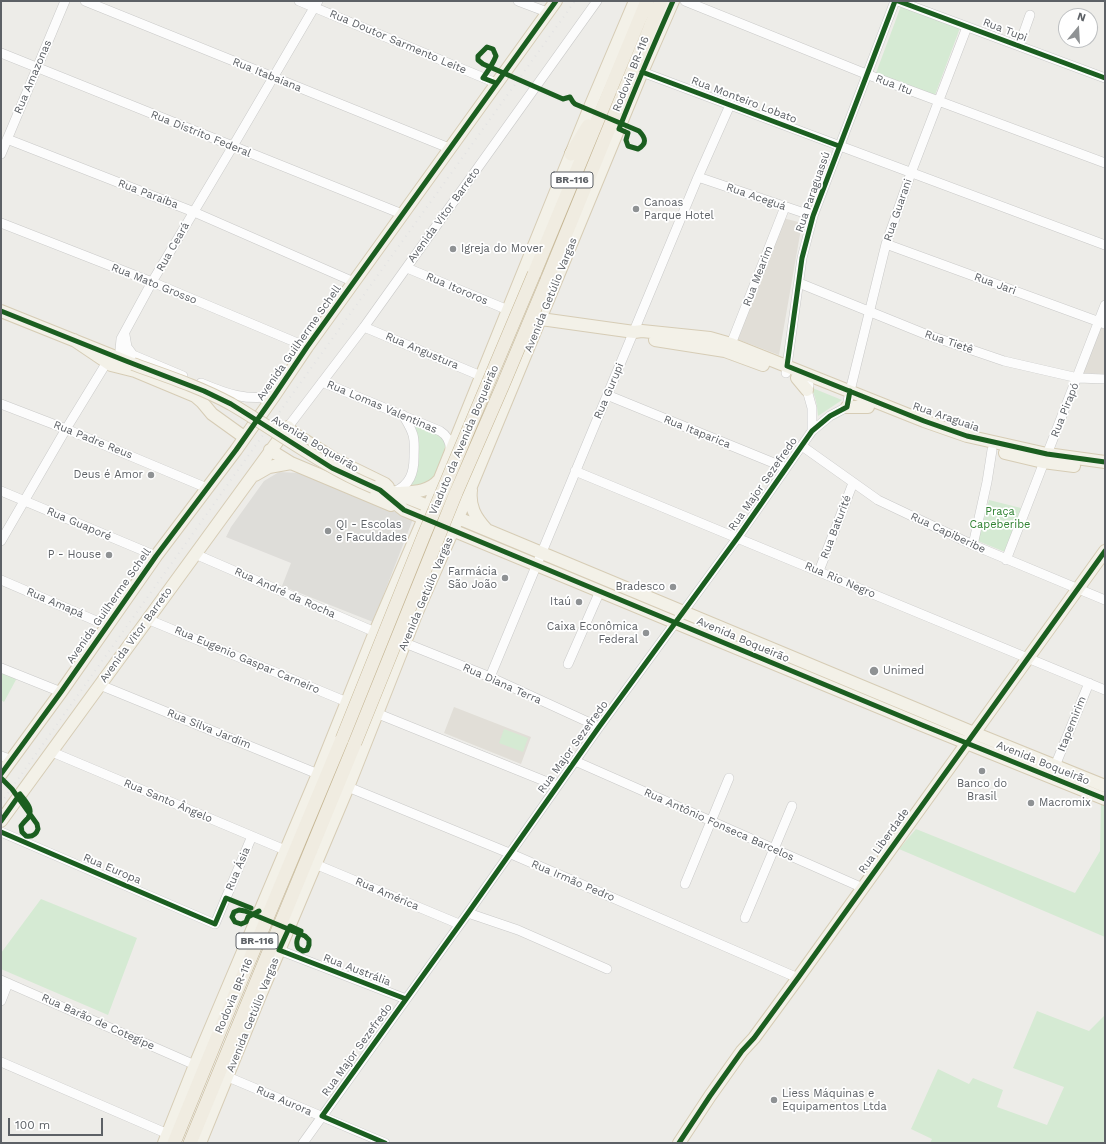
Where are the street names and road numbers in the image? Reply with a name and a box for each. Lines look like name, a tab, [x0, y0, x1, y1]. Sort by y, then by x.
street label: Rua Doutor Sarmento Leite	[328, 7, 468, 77]
street label: Rua Tupi	[981, 16, 1029, 44]
street label: Rodovia BR-116	[610, 34, 652, 114]
street label: Rua Amazonas	[11, 38, 55, 116]
street label: Rua Itabaiana	[231, 55, 303, 95]
street label: Rua Itu	[874, 72, 914, 98]
street label: Rua Monteiro Lobato	[689, 74, 799, 126]
street label: Rua Distrito Federal	[149, 108, 253, 160]
street label: Rua Paraguassú	[793, 150, 833, 234]
street label: Avenida Vitor Barreto	[405, 165, 483, 265]
road number: BR-116	[551, 172, 593, 188]
street label: Rua Paraíba	[116, 176, 180, 212]
street label: Rua Guarani	[881, 177, 915, 243]
street label: Rua Aceguá	[724, 181, 788, 213]
street label: Rua Ceará	[154, 220, 192, 274]
street label: Avenida Getúlio Vargas	[522, 236, 580, 354]
street label: Rua Mearim	[740, 244, 776, 308]
street label: Rua Mato Grosso	[109, 261, 199, 307]
street label: Rua Itororos	[424, 270, 490, 308]
street label: Rua Jari	[972, 270, 1018, 298]
street label: Avenida Guilherme Schell	[254, 283, 344, 403]
street label: Rua Tietê	[923, 328, 975, 356]
street label: Rua Angustura	[383, 330, 461, 372]
street label: Rua Gurupi	[591, 361, 627, 421]
street label: Viaduto da Avenida Boqueirão	[426, 363, 502, 517]
street label: Rua Lomas Valentinas	[325, 378, 439, 436]
street label: Rua Pirapó	[1048, 381, 1082, 439]
street label: Rua Araguaia	[911, 399, 981, 435]
street label: Avenida Boqueirão	[269, 413, 361, 475]
street label: Rua Itaparica	[662, 413, 732, 451]
street label: Rua Padre Reus	[51, 418, 135, 462]
street label: Rua Major Sezefredo	[726, 435, 800, 533]
street label: Rua Baturité	[818, 493, 854, 561]
street label: Rua Guaporé	[45, 504, 113, 544]
street label: Rua Capiberibe	[908, 510, 988, 556]
street label: Avenida Getúlio Vargas	[396, 535, 456, 653]
street label: Avenida Guilherme Schell	[64, 546, 154, 666]
street label: Rua Rio Negro	[803, 559, 877, 601]
street label: Rua André da Rocha	[232, 565, 338, 621]
street label: Rua Amapá	[24, 585, 86, 621]
street label: Avenida Vitor Barreto	[97, 585, 175, 685]
street label: Avenida Boqueirão	[695, 614, 791, 666]
street label: Rua Eugenio Gaspar Carneiro	[172, 623, 322, 697]
street label: Rua Diana Terra	[461, 661, 543, 707]
street label: Itapemirim	[1055, 694, 1089, 754]
street label: Rua Major Sezefredo	[535, 698, 611, 796]
street label: Rua Silva Jardim	[165, 706, 253, 752]
street label: Avenida Boqueirão	[994, 738, 1092, 788]
street label: Rua Santo Ângelo	[122, 776, 214, 826]
street label: Rua Antônio Fonseca Barcelos	[642, 786, 796, 864]
street label: Rua Liberdade	[856, 806, 912, 876]
street label: Rua Ásia	[223, 845, 253, 893]
street label: Rua Europa	[81, 851, 143, 887]
street label: Rua Irmão Pedro	[529, 857, 617, 905]
street label: Rua América	[353, 875, 421, 913]
road number: BR-116	[236, 933, 278, 949]
street label: Rua Austrália	[321, 951, 393, 989]
street label: Rodovia BR-116	[212, 956, 256, 1036]
street label: Avenida Getúlio Vargas	[224, 956, 282, 1074]
street label: Rua Barão de Cotegipe	[39, 991, 157, 1053]
street label: Rua Major Sezefredo	[319, 1001, 395, 1099]
street label: Rua Aurora	[254, 1083, 314, 1119]

